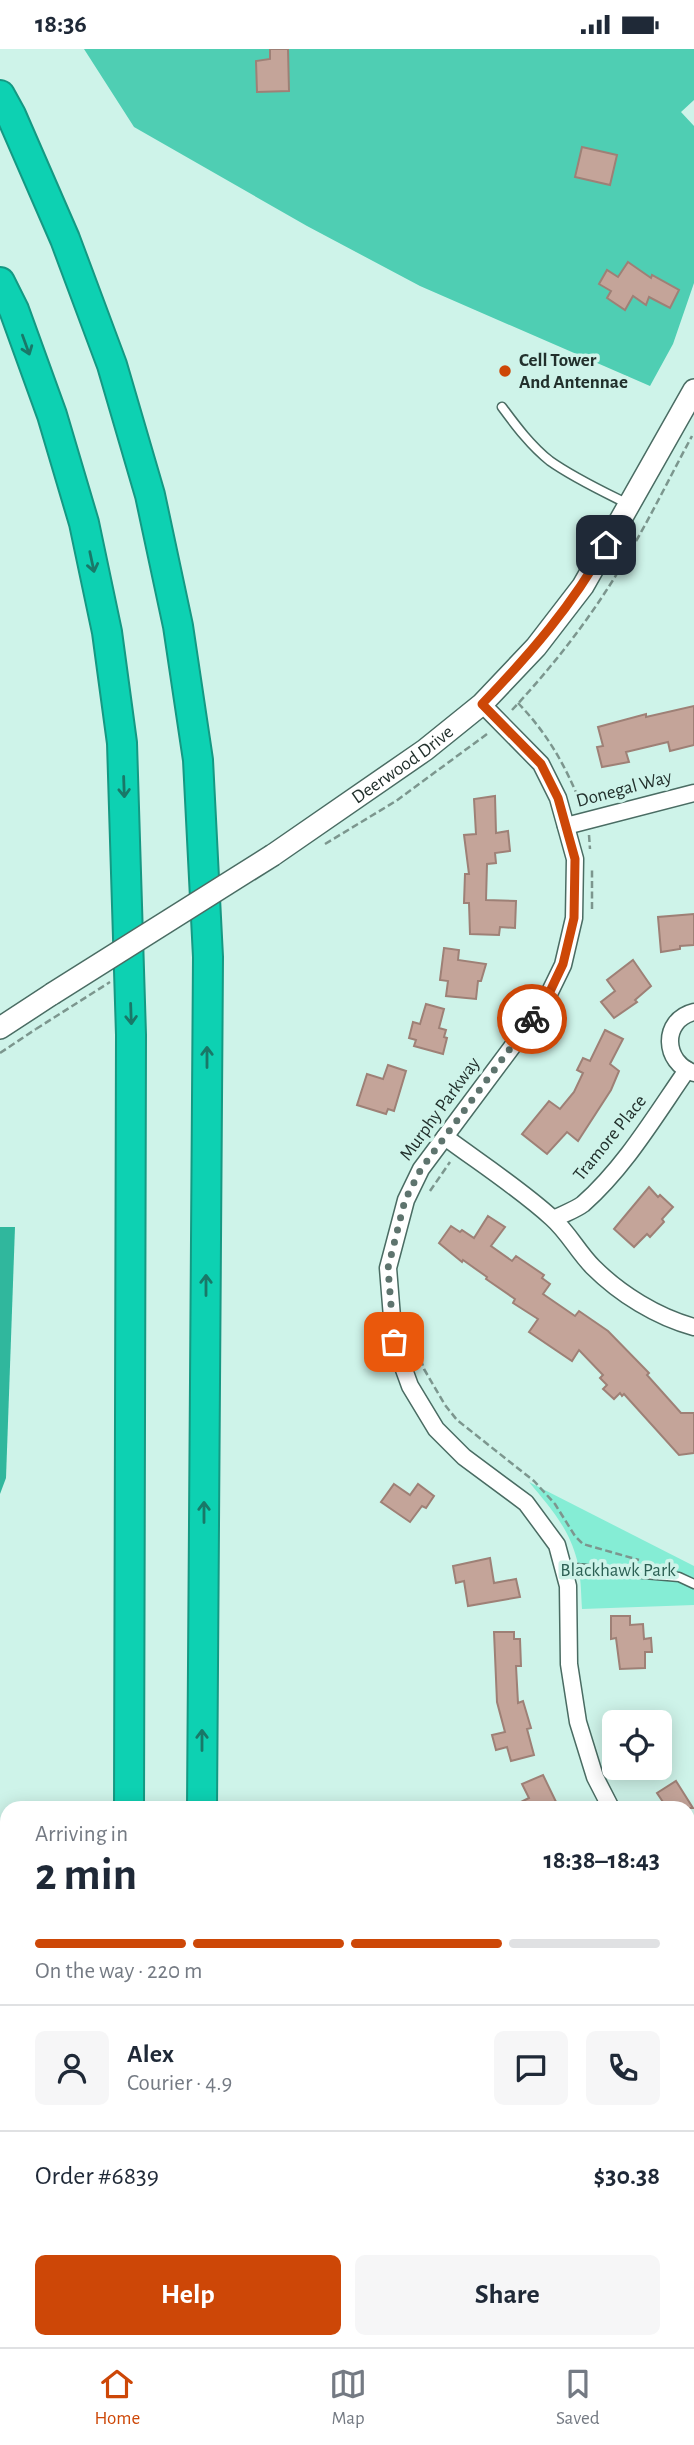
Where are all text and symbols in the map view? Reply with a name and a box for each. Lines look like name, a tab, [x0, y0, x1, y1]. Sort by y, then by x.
text: 18:36	[35, 11, 87, 37]
one-way arrow	[21, 333, 34, 355]
place label: Cell Tower And Antennae	[519, 351, 628, 392]
marker: Cell Tower And Antennae	[497, 363, 513, 379]
pin	[576, 515, 636, 575]
icon: home	[587, 526, 625, 564]
one-way arrow	[85, 550, 99, 573]
street label: Deerwood Drive	[348, 722, 457, 807]
street label: Donegal Way	[574, 767, 674, 811]
one-way arrow	[117, 775, 130, 798]
courier	[497, 984, 567, 1054]
icon: bike	[513, 1000, 551, 1038]
one-way arrow	[124, 1003, 137, 1026]
one-way arrow	[200, 1046, 214, 1069]
street label: Murphy Parkway	[396, 1054, 484, 1164]
street label: Tramore Place	[570, 1091, 650, 1185]
one-way arrow	[199, 1273, 212, 1296]
pin	[364, 1312, 424, 1372]
icon: bag	[375, 1323, 413, 1361]
one-way arrow	[197, 1501, 211, 1524]
park label: Blackhawk Park	[560, 1561, 676, 1580]
map controls	[602, 1710, 672, 1780]
button: locate	[602, 1710, 672, 1780]
one-way arrow	[195, 1728, 209, 1751]
text: Arriving in	[35, 1823, 128, 1846]
text: 18:38–18:43	[543, 1847, 660, 1873]
text: 2 min	[35, 1852, 137, 1898]
text: On the way · 220 m	[35, 1960, 202, 1983]
button: person	[35, 2031, 109, 2105]
button: chat	[494, 2031, 568, 2105]
button: phone	[586, 2031, 660, 2105]
text: Alex	[127, 2041, 174, 2067]
text: Courier · 4.9	[127, 2072, 232, 2095]
text: Order #6839	[35, 2163, 159, 2189]
text: $30.38	[594, 2163, 660, 2189]
button: Help	[35, 2255, 341, 2335]
button: Share	[355, 2255, 660, 2335]
tab: Home	[94, 2365, 140, 2430]
tab: Map	[329, 2365, 367, 2430]
tab: Saved	[556, 2365, 600, 2430]

